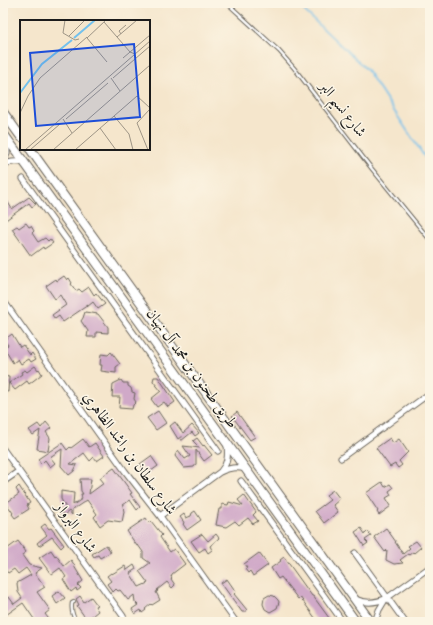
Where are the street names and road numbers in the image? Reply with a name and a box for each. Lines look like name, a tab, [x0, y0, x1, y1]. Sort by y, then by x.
street label: شارع نسيم البر	[310, 76, 370, 144]
street label: طريق طحنون بن محمد آل نهيان	[140, 305, 242, 433]
street label: شارع سلطان بن راشد الظاهري	[76, 388, 181, 520]
street label: شارع البُرواز	[47, 494, 104, 558]

